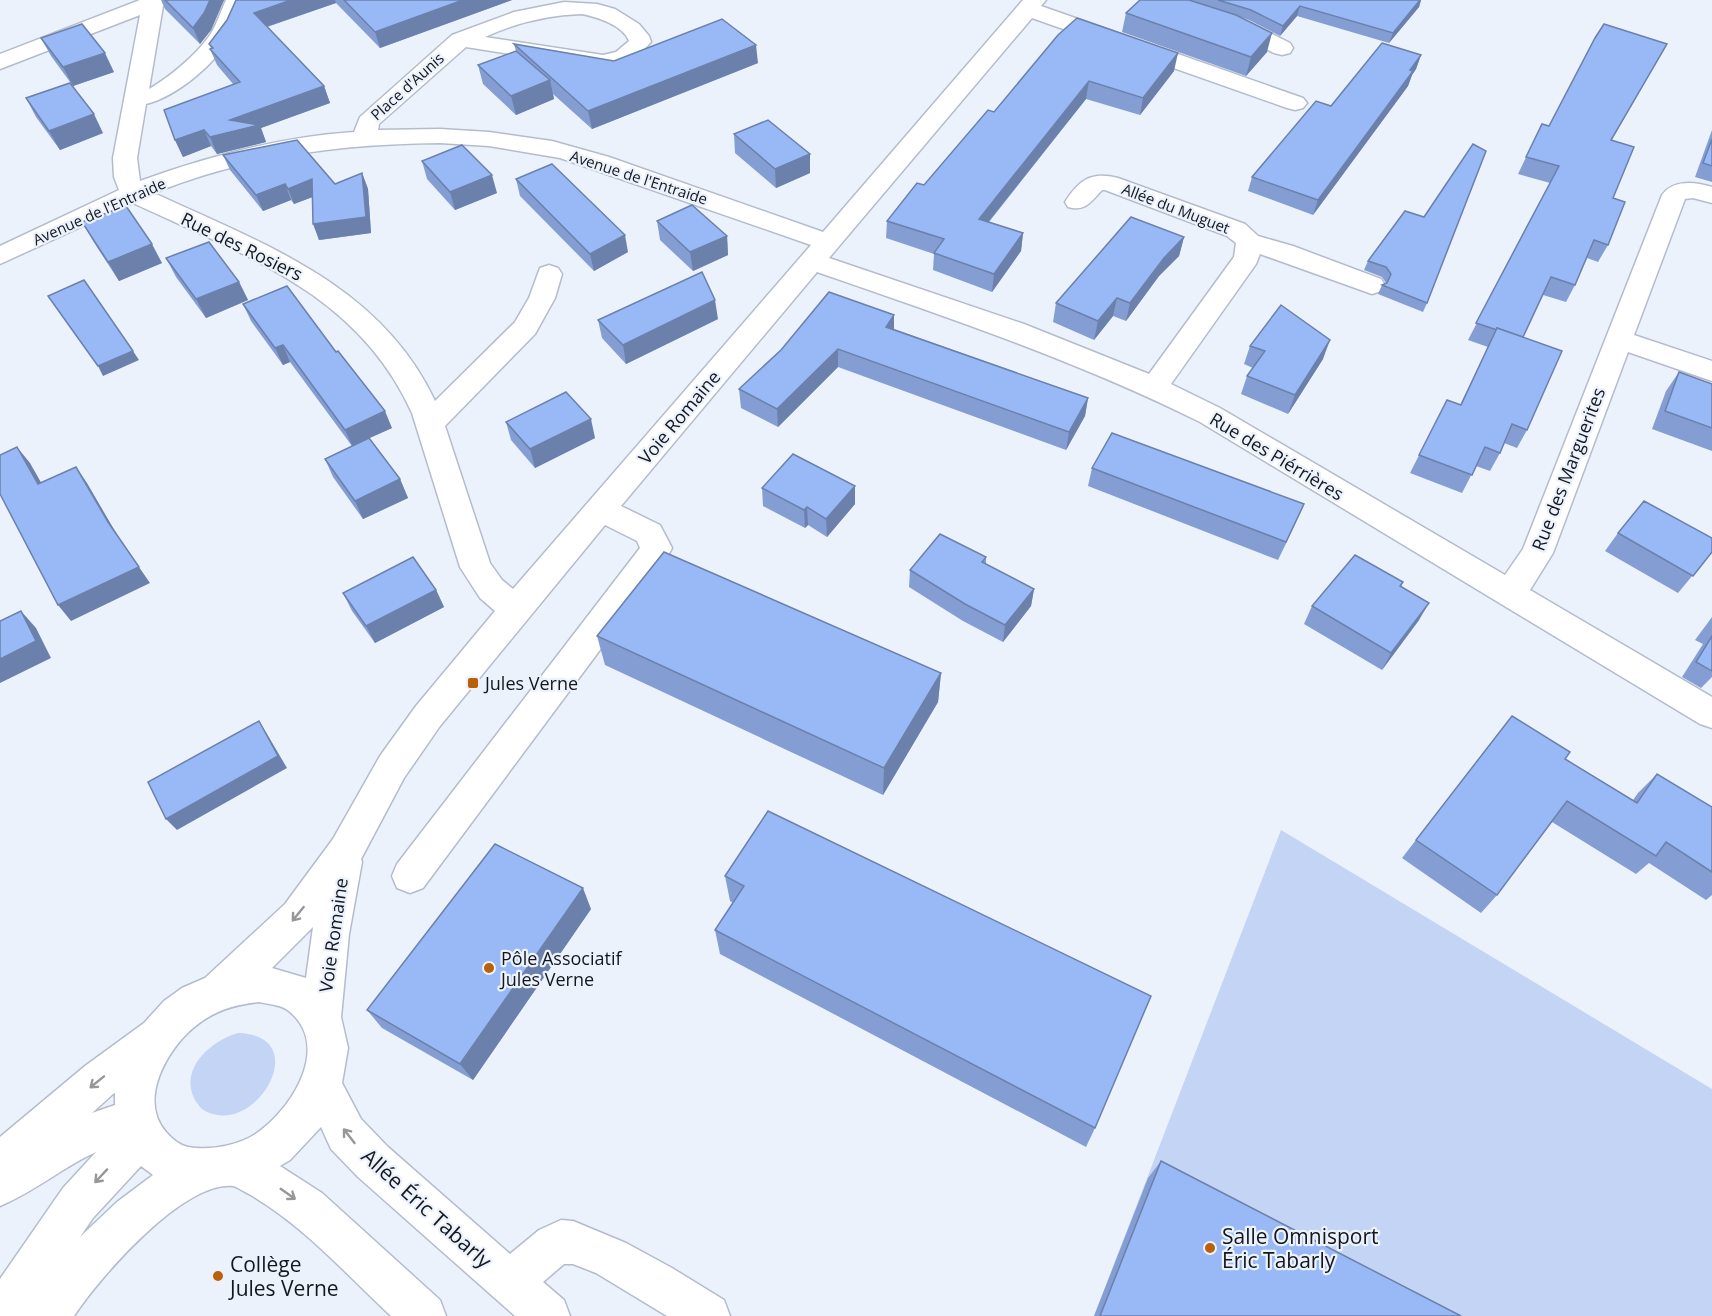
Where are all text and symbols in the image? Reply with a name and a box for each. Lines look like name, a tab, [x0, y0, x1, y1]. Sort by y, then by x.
street label: Place d'Aunis	[366, 48, 448, 124]
street label: Avenue de l'Entraide	[568, 145, 710, 209]
street label: Avenue de l'Entraide	[29, 173, 169, 249]
street label: Allée du Muguet	[1119, 178, 1233, 238]
street label: Rue des Rosiers	[177, 206, 307, 286]
street label: Voie Romaine	[633, 365, 725, 469]
street label: Rue des Marguerites	[1526, 384, 1610, 554]
street label: Rue des Piérrières	[1206, 407, 1348, 505]
place label: Jules Verne	[483, 671, 578, 695]
marker: Jules Verne	[466, 676, 480, 690]
street label: Voie Romaine	[313, 876, 353, 994]
one-way arrow	[292, 906, 305, 922]
place label: Pôle Associatif Jules Verne	[499, 946, 622, 991]
marker: Pôle Associatif Jules Verne	[482, 961, 496, 975]
one-way arrow	[89, 1076, 105, 1089]
one-way arrow	[343, 1128, 356, 1144]
street label: Allée Éric Tabarly	[356, 1142, 498, 1274]
one-way arrow	[94, 1169, 109, 1184]
one-way arrow	[280, 1188, 296, 1200]
place label: Salle Omnisport Éric Tabarly	[1222, 1222, 1379, 1274]
marker: Salle Omnisport Éric Tabarly	[1203, 1241, 1217, 1255]
place label: Collège Jules Verne	[228, 1250, 339, 1302]
marker: Collège Jules Verne	[211, 1269, 225, 1283]

